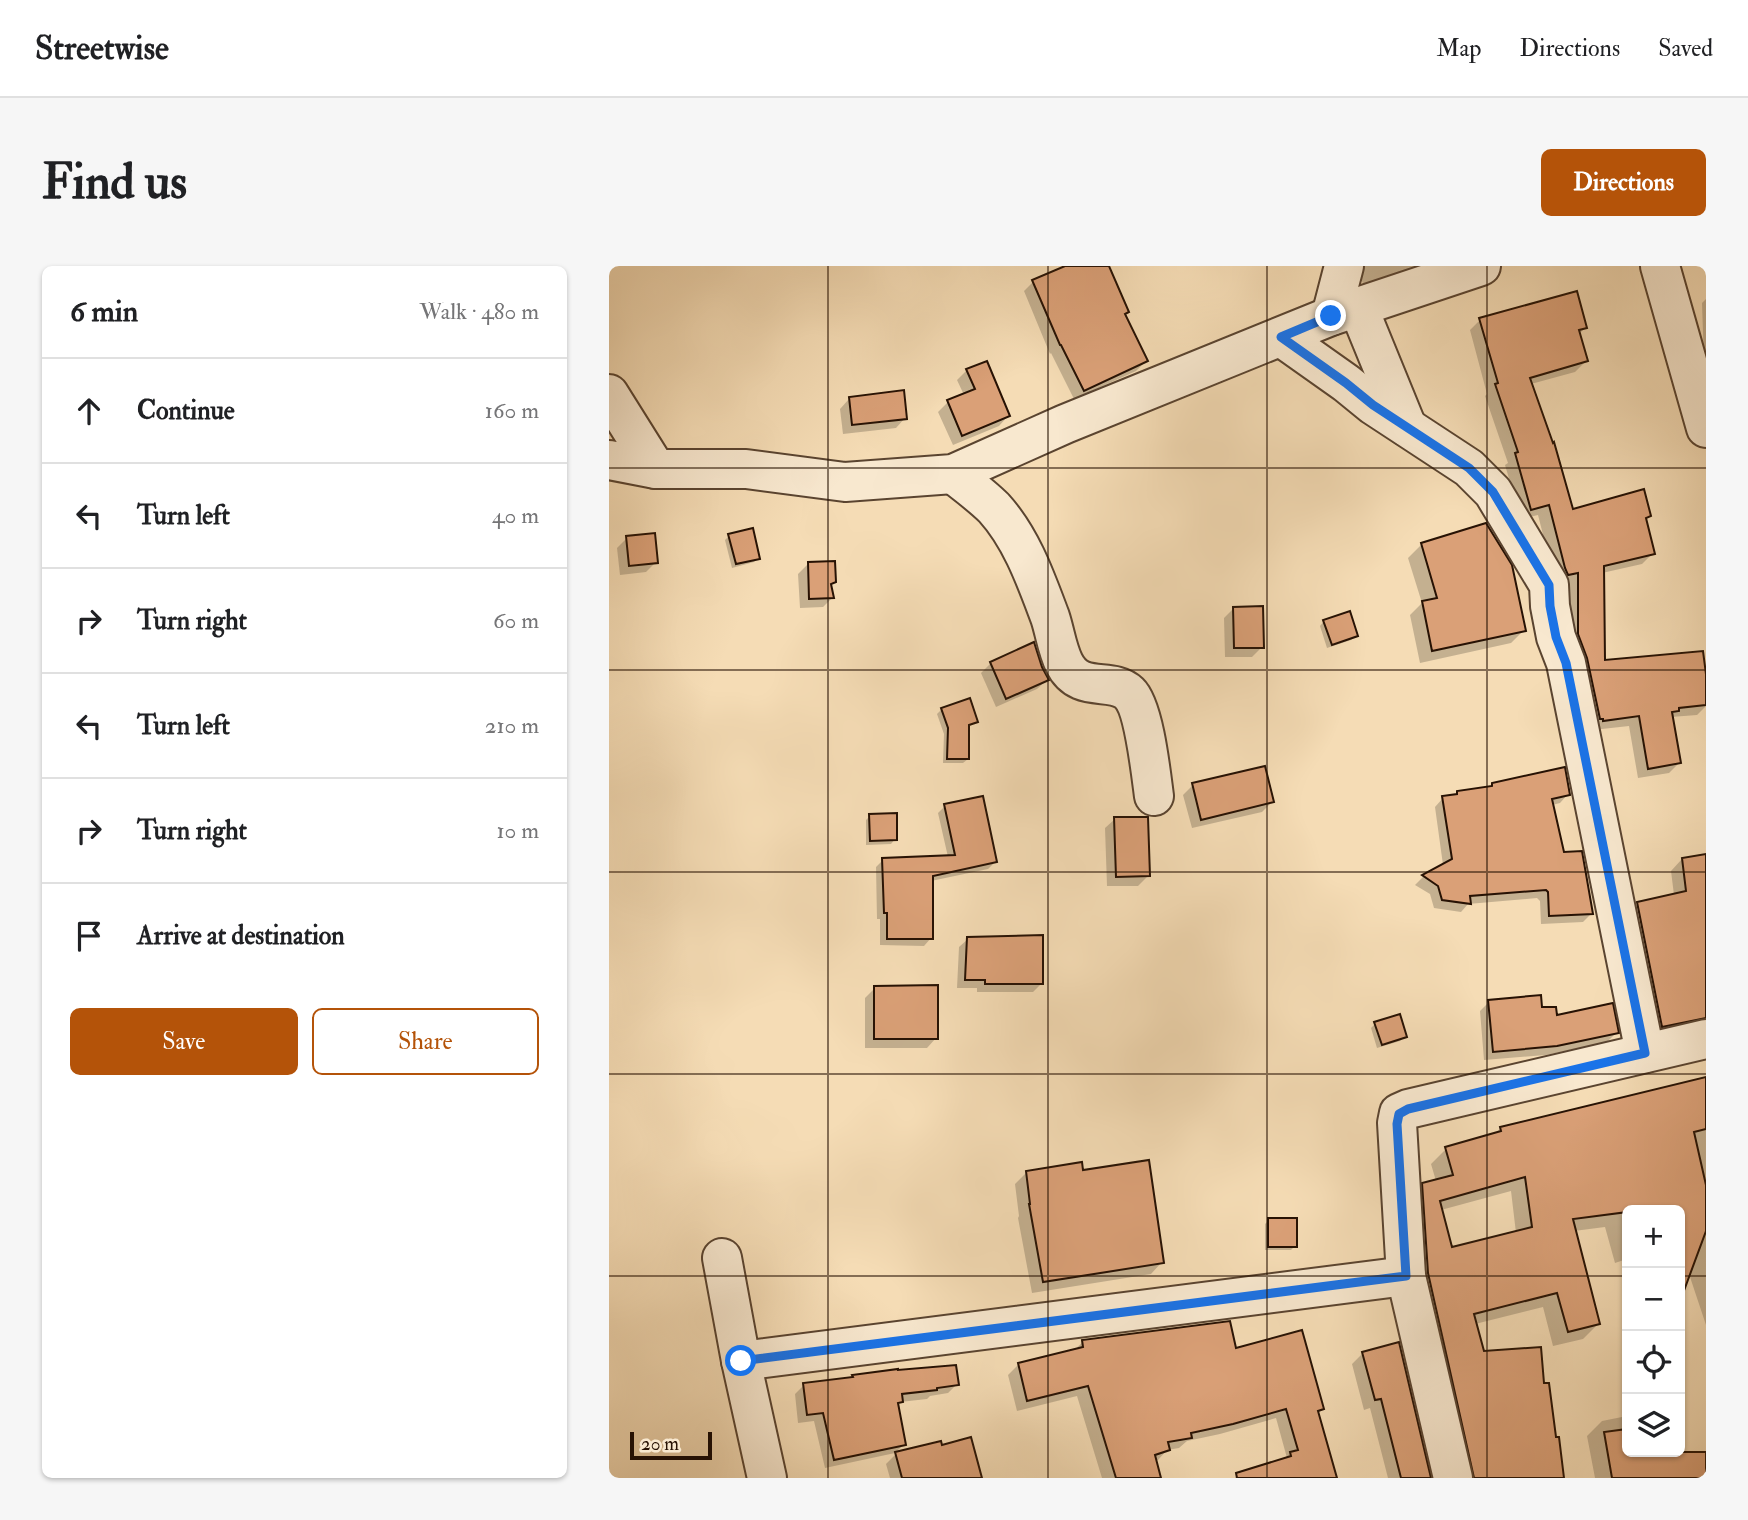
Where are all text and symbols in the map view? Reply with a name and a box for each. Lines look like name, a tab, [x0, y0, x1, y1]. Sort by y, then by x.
text: Streetwise	[35, 28, 169, 69]
text: Map	[1436, 33, 1481, 64]
text: Directions	[1519, 33, 1620, 64]
text: Saved	[1658, 33, 1713, 64]
button: Directions	[1541, 149, 1706, 216]
text: Find us	[42, 152, 187, 213]
text: 6 min	[70, 293, 138, 330]
text: Walk · 480 m	[419, 297, 539, 326]
route end	[1315, 300, 1346, 331]
icon: ahead	[70, 392, 108, 430]
text: Continue	[137, 395, 235, 427]
text: 160 m	[485, 396, 539, 425]
icon: left	[70, 497, 108, 535]
text: Turn left	[137, 500, 230, 532]
text: 40 m	[492, 501, 539, 530]
icon: right	[70, 602, 108, 640]
text: Turn right	[137, 605, 247, 637]
text: 60 m	[493, 606, 539, 635]
icon: left	[70, 707, 108, 745]
text: Turn left	[137, 710, 230, 742]
text: 210 m	[485, 711, 539, 740]
icon: right	[70, 812, 108, 850]
text: Turn right	[137, 815, 247, 847]
text: 10 m	[496, 816, 539, 845]
icon: arrive	[70, 917, 108, 955]
text: Arrive at destination	[137, 920, 345, 952]
button: Save	[70, 1008, 298, 1075]
button: Share	[312, 1008, 539, 1075]
map controls	[1622, 1205, 1685, 1457]
button: +	[1622, 1205, 1685, 1268]
button: −	[1622, 1268, 1685, 1331]
button: locate	[1622, 1331, 1685, 1394]
route start	[725, 1345, 756, 1376]
button: layers	[1622, 1394, 1685, 1457]
scale bar	[630, 1429, 712, 1461]
text: 20 m	[641, 1432, 679, 1456]

